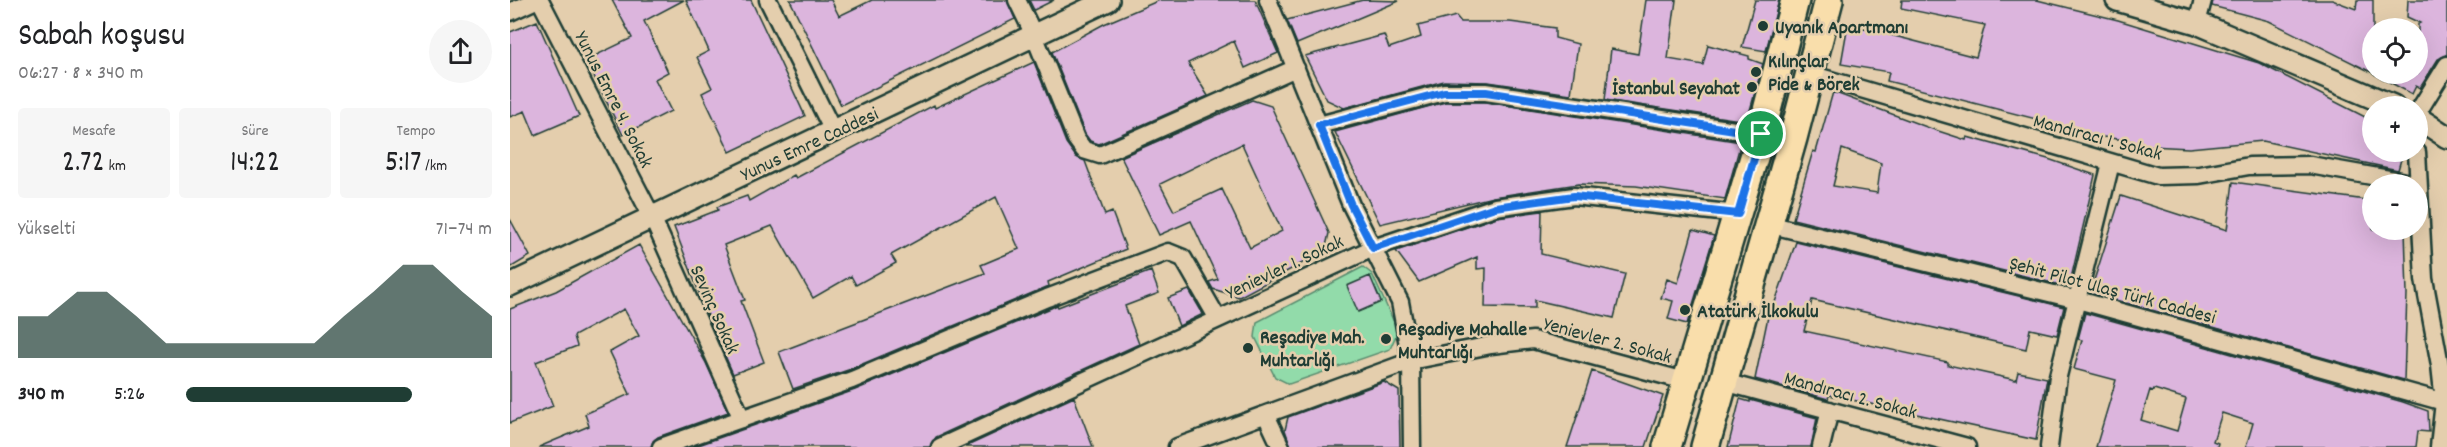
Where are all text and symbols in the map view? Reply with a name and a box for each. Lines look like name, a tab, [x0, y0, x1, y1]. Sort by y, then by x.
text: Sabah koşusu	[18, 14, 185, 61]
place label: Uyanık Apartmanı	[1775, 15, 1908, 43]
map controls	[2362, 18, 2428, 240]
button: locate	[2362, 18, 2428, 84]
marker: Uyanık Apartmanı	[1756, 19, 1770, 33]
button: share	[429, 20, 492, 83]
street label: Yunus Emre 4. Sokak	[566, 27, 659, 174]
place label: Kılınçlar Pide & Börek	[1768, 49, 1860, 100]
text: 06:27 · 8 × 340 m	[18, 60, 144, 88]
marker: Kılınçlar Pide & Börek	[1749, 65, 1763, 79]
place label: İstanbul Seyahat	[1612, 76, 1741, 104]
marker: İstanbul Seyahat	[1745, 80, 1759, 94]
button: +	[2362, 96, 2428, 162]
street label: Yunus Emre Caddesi	[737, 101, 884, 190]
pin	[1735, 108, 1786, 159]
street label: Mandıracı 1. Sokak	[2030, 108, 2165, 170]
icon: arrive	[1744, 117, 1777, 150]
text: Mesafe	[72, 120, 116, 143]
text: Süre	[242, 120, 268, 143]
text: Tempo	[397, 120, 435, 143]
text: 2.72	[62, 143, 105, 186]
text: 14:22	[230, 143, 280, 186]
text: 5:17	[385, 143, 422, 186]
text: km	[105, 155, 126, 178]
text: /km	[422, 155, 447, 178]
button: −	[2362, 174, 2428, 240]
text: Yükselti	[18, 216, 75, 244]
text: 71–74 m	[436, 216, 492, 244]
street label: Yenievler 1. Sokak	[1222, 229, 1349, 308]
street label: Şehit Pilot Ulaş Türk Caddesi	[2006, 251, 2219, 333]
street label: Sevinç Sokak	[681, 261, 745, 359]
place label: Atatürk İlkokulu	[1697, 299, 1819, 327]
marker: Atatürk İlkokulu	[1678, 303, 1692, 317]
street label: Yenievler 2. Sokak	[1540, 311, 1675, 372]
place label: Reşadiye Mahalle Muhtarlığı	[1398, 317, 1527, 368]
place label: Reşadiye Mah. Muhtarlığı	[1260, 325, 1365, 376]
marker: Reşadiye Mahalle Muhtarlığı	[1379, 332, 1393, 346]
marker: Reşadiye Mah. Muhtarlığı	[1241, 341, 1255, 355]
street label: Mandıracı 2. Sokak	[1781, 366, 1920, 428]
text: 340 m	[18, 381, 64, 409]
text: 5:26	[114, 381, 145, 409]

